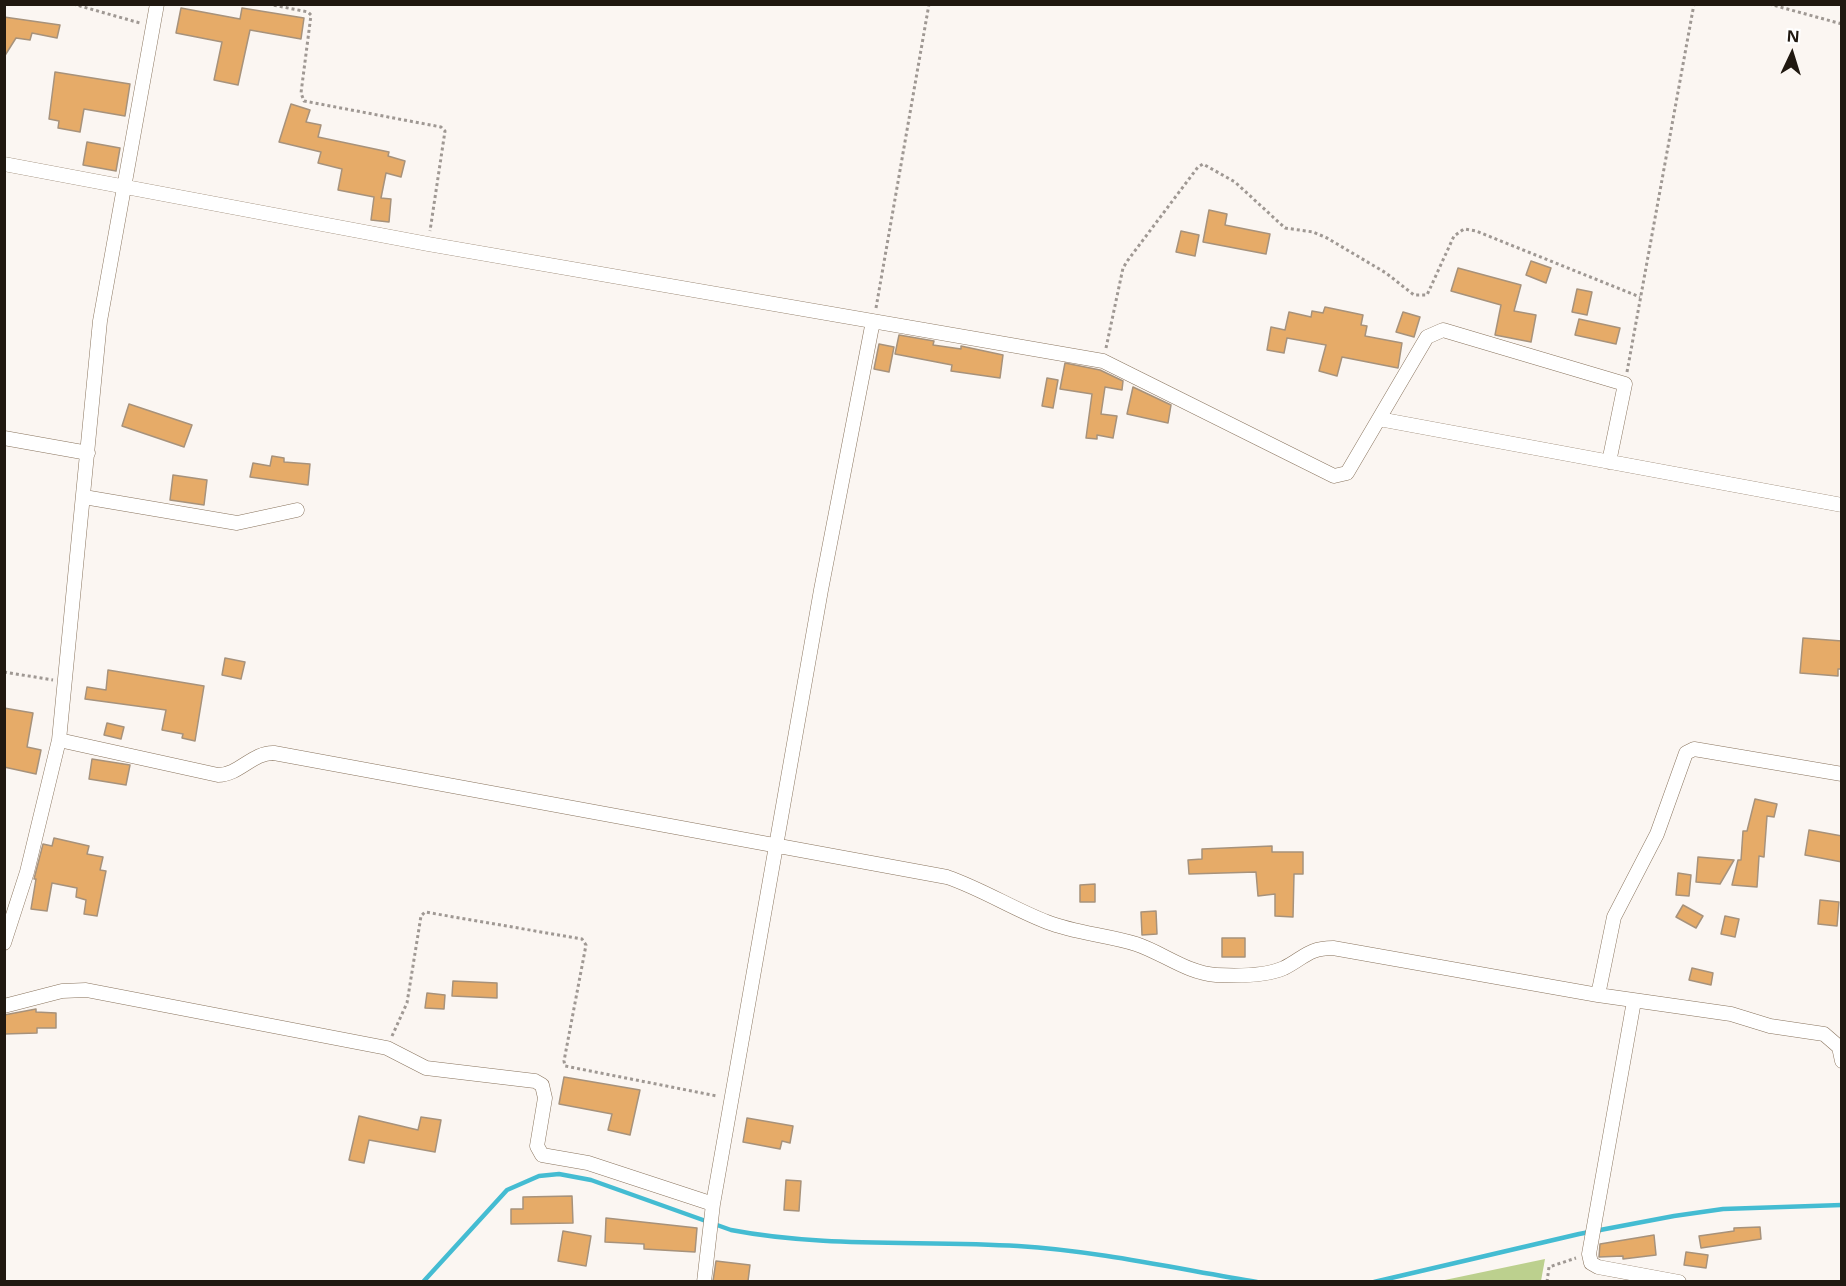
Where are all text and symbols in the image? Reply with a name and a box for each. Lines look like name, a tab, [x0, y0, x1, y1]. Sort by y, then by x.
north arrow	[1762, 24, 1822, 84]
text: N	[1786, 25, 1801, 47]

